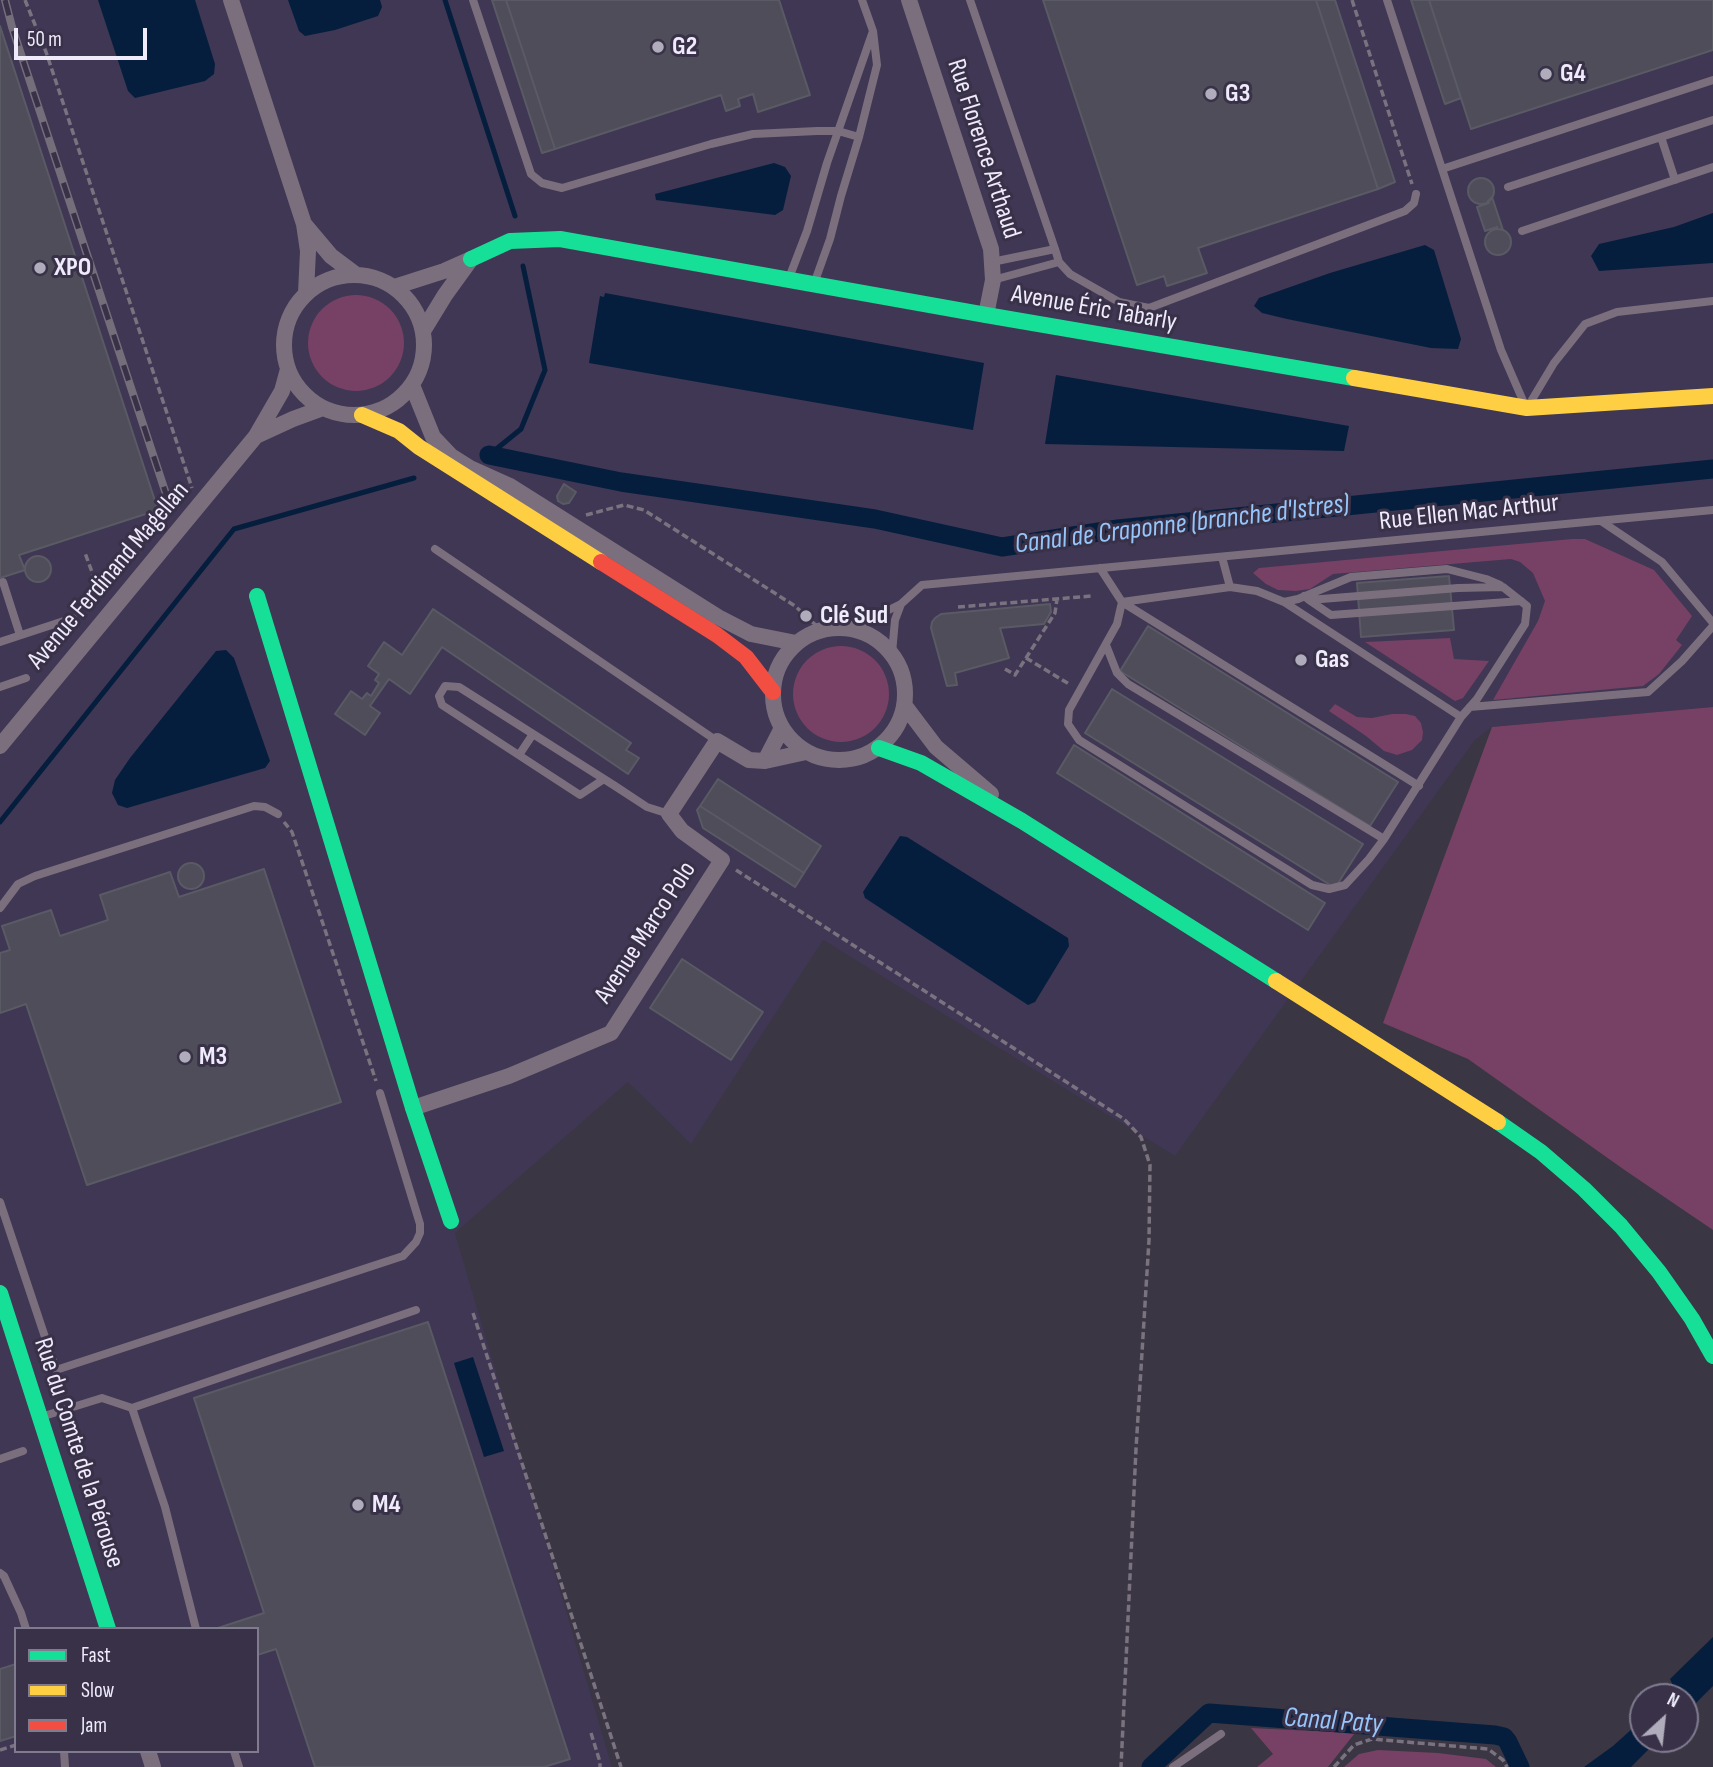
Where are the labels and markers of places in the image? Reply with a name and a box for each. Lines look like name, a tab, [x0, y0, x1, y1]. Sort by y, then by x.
place label: G2	[672, 31, 697, 63]
marker: G2	[650, 39, 666, 55]
place label: G4	[1560, 58, 1586, 90]
marker: G4	[1538, 66, 1554, 82]
place label: G3	[1225, 78, 1250, 110]
marker: G3	[1203, 86, 1219, 102]
place label: XPO	[54, 252, 91, 284]
marker: XPO	[32, 260, 48, 276]
place label: Clé Sud	[820, 600, 888, 632]
marker: Clé Sud	[798, 608, 814, 624]
place label: Gas	[1315, 644, 1349, 676]
marker: Gas	[1293, 652, 1309, 668]
place label: M3	[199, 1041, 227, 1073]
marker: M3	[177, 1049, 193, 1065]
place label: M4	[372, 1489, 401, 1521]
marker: M4	[350, 1497, 366, 1513]

